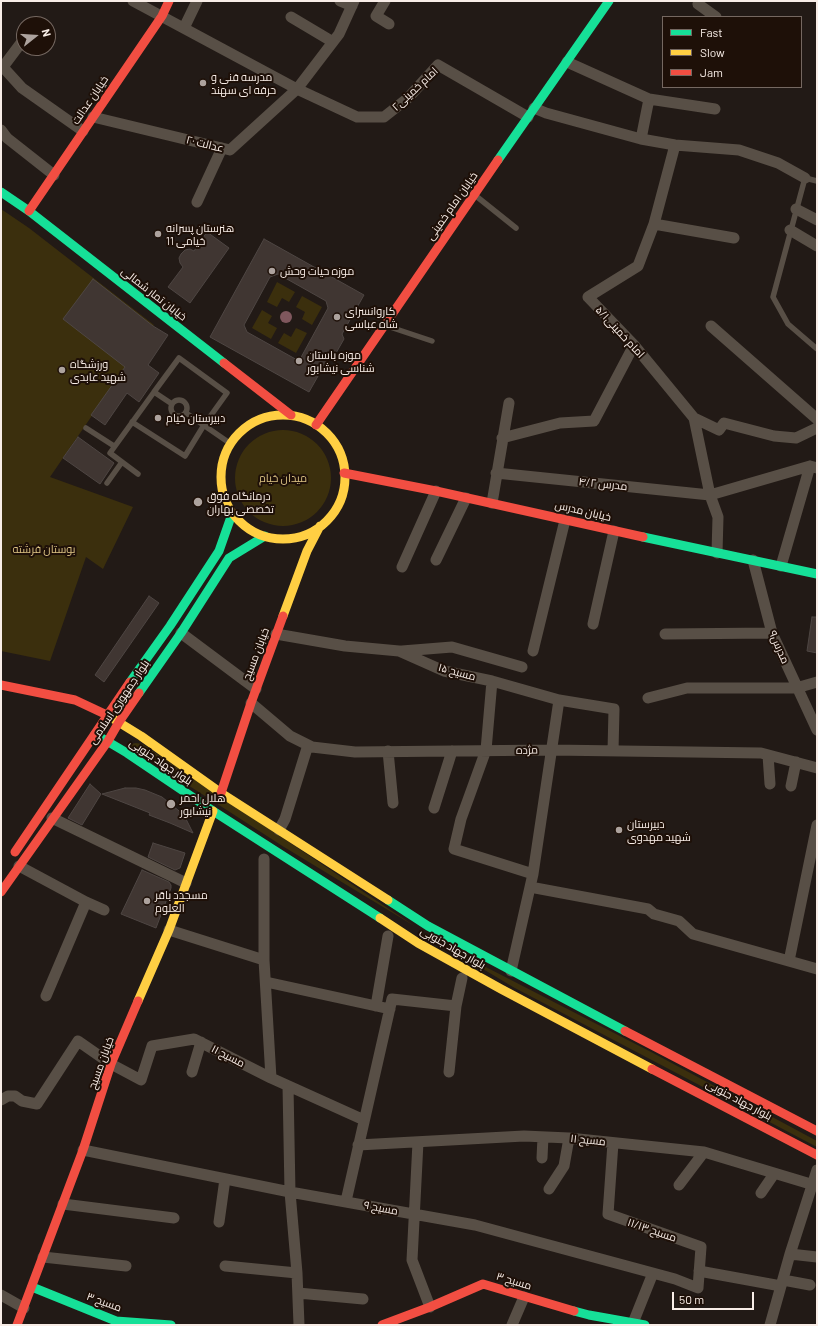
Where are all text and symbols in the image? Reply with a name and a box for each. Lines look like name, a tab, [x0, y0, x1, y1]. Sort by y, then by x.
north arrow	[16, 16, 56, 56]
legend	[662, 16, 802, 88]
text: Fast	[700, 25, 723, 39]
text: N	[40, 27, 54, 38]
text: Slow	[700, 45, 725, 59]
street label: امام خمینی۲	[389, 64, 441, 114]
text: Jam	[700, 65, 723, 79]
place label: مدرسه فنی و حرفه ای سهند	[211, 70, 276, 96]
street label: خیابان عدالت	[69, 73, 111, 127]
marker: مدرسه فنی و حرفه ای سهند	[198, 78, 208, 88]
street label: عدالت ۲۰	[185, 133, 225, 155]
street label: خیابان امام خمینی	[424, 169, 480, 243]
place label: هنرستان پسرانه خیامی 11	[166, 221, 234, 247]
marker: هنرستان پسرانه خیامی 11	[153, 229, 163, 239]
street label: خیابان تمار شمالی	[119, 264, 189, 324]
place label: موزه حیات وحش	[280, 264, 354, 278]
marker: موزه حیات وحش	[267, 266, 277, 276]
street label: امام خمینی۵/۱	[593, 303, 647, 361]
place label: کاروانسرای شاه عباسی	[345, 304, 398, 330]
marker: کاروانسرای شاه عباسی	[332, 312, 342, 322]
place label: موزه باستان شناسی نیشابور	[307, 348, 375, 374]
marker: موزه باستان شناسی نیشابور	[294, 356, 304, 366]
place label: ورزشگاه شهید عابدی	[70, 357, 126, 383]
marker: ورزشگاه شهید عابدی	[57, 365, 67, 375]
place label: دبیرستان خیام	[166, 411, 225, 425]
marker: دبیرستان خیام	[153, 413, 163, 423]
park label: میدان خیام	[259, 471, 307, 485]
street label: مدرس ۴/۲	[578, 475, 628, 493]
place label: درمانگاه فوق تخصصی بهاران	[207, 489, 274, 515]
marker: درمانگاه فوق تخصصی بهاران	[192, 496, 204, 508]
street label: خیابان مدرس	[554, 498, 612, 524]
park label: بوستان فرشته	[12, 542, 76, 556]
street label: خیابان مسیح	[240, 626, 272, 682]
street label: مدرس۹	[766, 628, 792, 666]
street label: بلوار جمهوری اسلامی	[86, 657, 152, 747]
street label: مسیح ۱۵	[437, 661, 477, 683]
street label: بلوار جهاد جنوبی	[127, 736, 195, 788]
street label: مژده	[516, 743, 538, 757]
place label: هلال احمر نیشابور	[180, 791, 225, 817]
marker: هلال احمر نیشابور	[165, 798, 177, 810]
place label: دبیرستان شهید مهدوی	[627, 817, 691, 843]
marker: دبیرستان شهید مهدوی	[614, 825, 624, 835]
place label: مسجدد باقر العلوم	[155, 888, 208, 914]
marker: مسجدد باقر العلوم	[142, 896, 152, 906]
street label: بلوار جهاد جنوبی	[418, 924, 488, 972]
street label: خیابان مسیح	[85, 1035, 117, 1091]
street label: مسیح ۱۱	[209, 1042, 247, 1070]
street label: بلوار جهاد جنوبی	[704, 1077, 774, 1123]
street label: مسیح ۱۱	[570, 1132, 606, 1148]
street label: مسیح ۹	[363, 1198, 399, 1218]
street label: مسیح ۱۱/۱۳	[626, 1215, 678, 1245]
street label: مسیح ۳	[495, 1269, 533, 1293]
scale bar	[674, 1284, 756, 1310]
street label: مسیح ۳	[85, 1290, 123, 1314]
text: 50 m	[679, 1292, 704, 1306]

